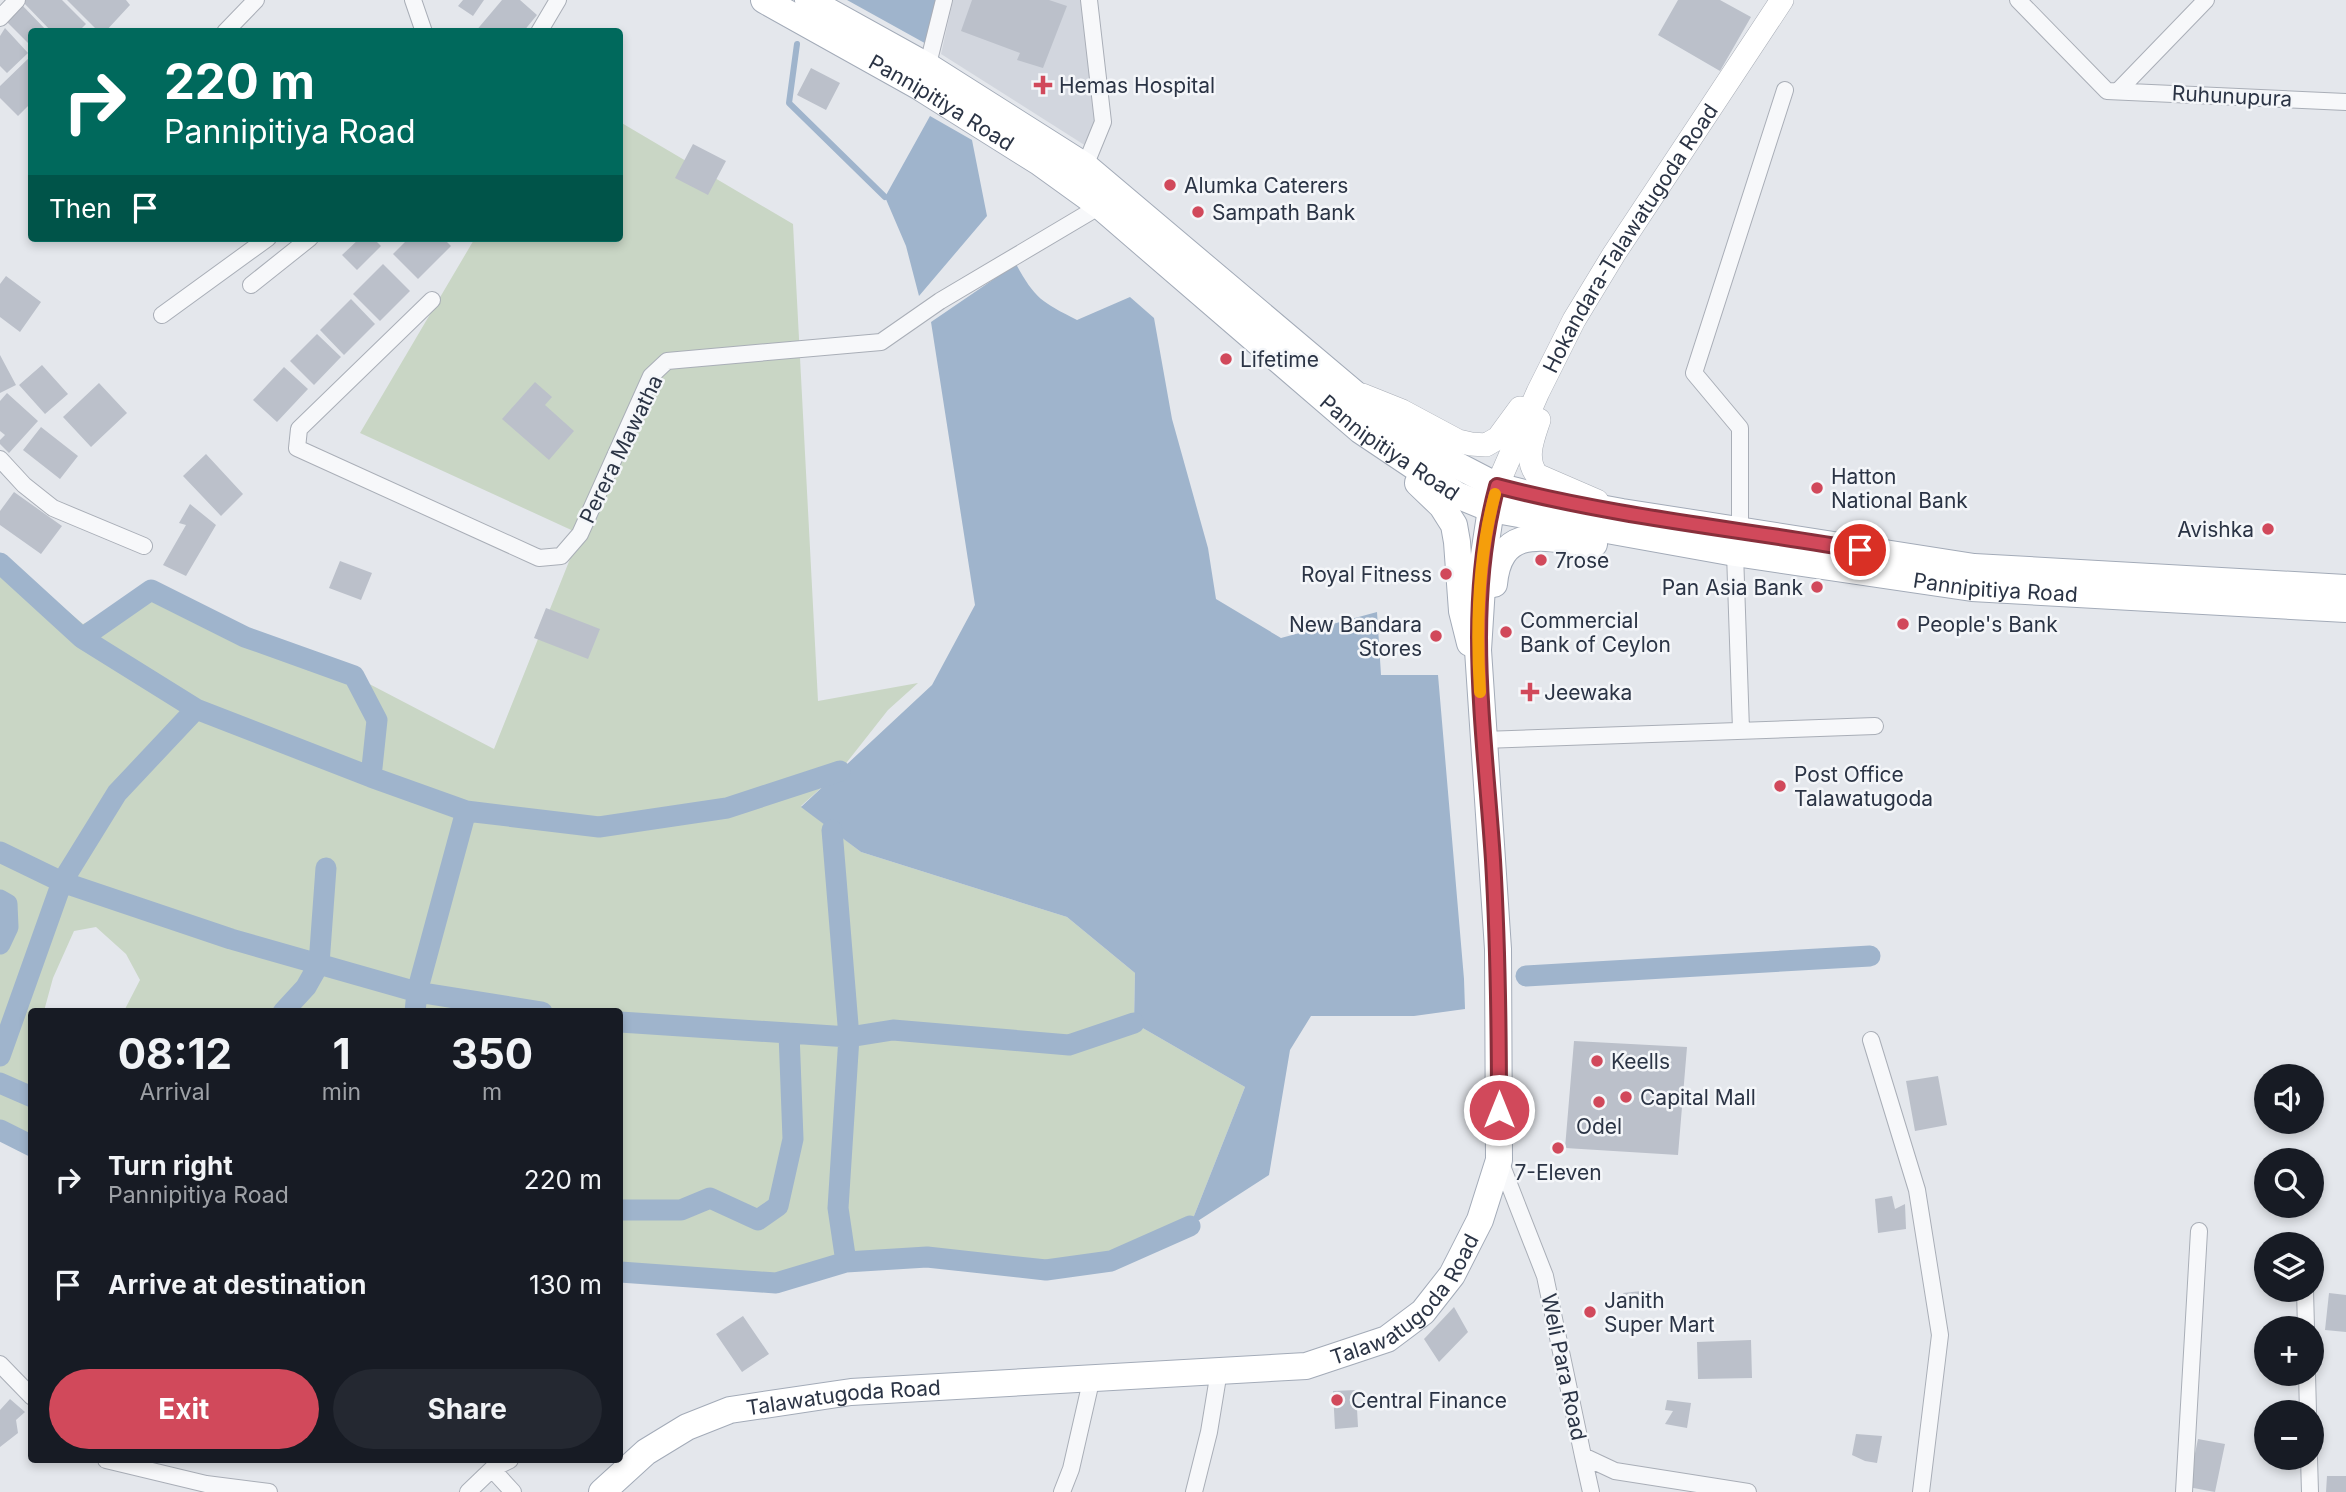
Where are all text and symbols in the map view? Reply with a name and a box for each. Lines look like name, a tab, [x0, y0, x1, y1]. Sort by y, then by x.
street label: Pannipitiya Road	[865, 49, 1019, 156]
text: 220 m	[164, 52, 315, 111]
icon: right	[49, 56, 140, 147]
place label: Hemas Hospital	[1059, 73, 1215, 98]
marker: Hemas Hospital	[1033, 75, 1053, 95]
street label: Ruhunupura	[2171, 80, 2293, 112]
street label: Hokandara-Talawatugoda Road	[1537, 99, 1723, 377]
text: Pannipitiya Road	[164, 112, 416, 151]
place label: Alumka Caterers	[1184, 173, 1348, 198]
marker: Alumka Caterers	[1162, 177, 1178, 193]
icon: arrive	[126, 189, 164, 227]
text: Then	[49, 193, 112, 224]
place label: Sampath Bank	[1212, 200, 1356, 225]
marker: Sampath Bank	[1190, 204, 1206, 220]
place label: Lifetime	[1240, 347, 1319, 372]
marker: Lifetime	[1218, 351, 1234, 367]
street label: Perera Mawatha	[574, 371, 668, 527]
street label: Pannipitiya Road	[1315, 389, 1464, 505]
place label: Hatton National Bank	[1831, 464, 1968, 513]
marker: Hatton National Bank	[1809, 480, 1825, 496]
place label: Avishka	[2177, 517, 2254, 542]
pin	[1830, 520, 1890, 580]
marker: Avishka	[2260, 521, 2276, 537]
icon: arrive	[1841, 531, 1879, 569]
place label: 7rose	[1555, 548, 1609, 573]
marker: 7rose	[1533, 552, 1549, 568]
place label: Royal Fitness	[1301, 562, 1432, 587]
marker: Royal Fitness	[1438, 566, 1454, 582]
street label: Pannipitiya Road	[1912, 567, 2078, 606]
place label: Pan Asia Bank	[1662, 575, 1803, 600]
marker: Pan Asia Bank	[1809, 579, 1825, 595]
place label: Commercial Bank of Ceylon	[1520, 608, 1671, 657]
place label: New Bandara Stores	[1289, 612, 1422, 661]
place label: People's Bank	[1917, 612, 2058, 637]
marker: People's Bank	[1895, 616, 1911, 632]
marker: Commercial Bank of Ceylon	[1498, 624, 1514, 640]
marker: New Bandara Stores	[1428, 628, 1444, 644]
place label: Jeewaka	[1544, 680, 1632, 705]
marker: Jeewaka	[1522, 684, 1538, 700]
place label: Post Office Talawatugoda	[1794, 762, 1933, 811]
marker: Post Office Talawatugoda	[1772, 778, 1788, 794]
text: 08:12	[118, 1028, 232, 1079]
text: 1	[332, 1028, 351, 1079]
text: 350	[451, 1028, 533, 1079]
place label: Keells	[1611, 1049, 1670, 1074]
marker: Keells	[1589, 1053, 1605, 1069]
map controls	[2254, 1064, 2324, 1470]
button: sound	[2254, 1064, 2324, 1134]
position arrow	[1462, 1073, 1536, 1147]
text: Arrival	[140, 1078, 210, 1106]
text: min	[322, 1078, 361, 1106]
text: m	[482, 1078, 502, 1106]
place label: Capital Mall	[1640, 1085, 1756, 1110]
marker: Capital Mall	[1618, 1089, 1634, 1105]
marker: Odel	[1591, 1094, 1607, 1110]
place label: Odel	[1576, 1114, 1622, 1139]
marker: 7-Eleven	[1550, 1140, 1566, 1156]
button: search	[2254, 1148, 2324, 1218]
text: Turn right	[108, 1150, 233, 1181]
place label: 7-Eleven	[1514, 1160, 1602, 1185]
icon: right	[49, 1161, 87, 1199]
text: 220 m	[524, 1164, 602, 1195]
text: Pannipitiya Road	[108, 1181, 289, 1209]
street label: Talawatugoda Road	[1327, 1230, 1483, 1370]
button: layers	[2254, 1232, 2324, 1302]
icon: arrive	[49, 1266, 87, 1304]
text: Arrive at destination	[108, 1269, 367, 1300]
text: 130 m	[529, 1269, 602, 1300]
place label: Janith Super Mart	[1604, 1288, 1715, 1337]
street label: Weli Para Road	[1536, 1291, 1592, 1443]
marker: Janith Super Mart	[1582, 1304, 1598, 1320]
button: +	[2254, 1316, 2324, 1386]
button: Exit	[49, 1369, 319, 1449]
button: Share	[333, 1369, 602, 1449]
street label: Talawatugoda Road	[744, 1374, 941, 1420]
place label: Central Finance	[1351, 1388, 1507, 1413]
marker: Central Finance	[1329, 1392, 1345, 1408]
button: −	[2254, 1400, 2324, 1470]

